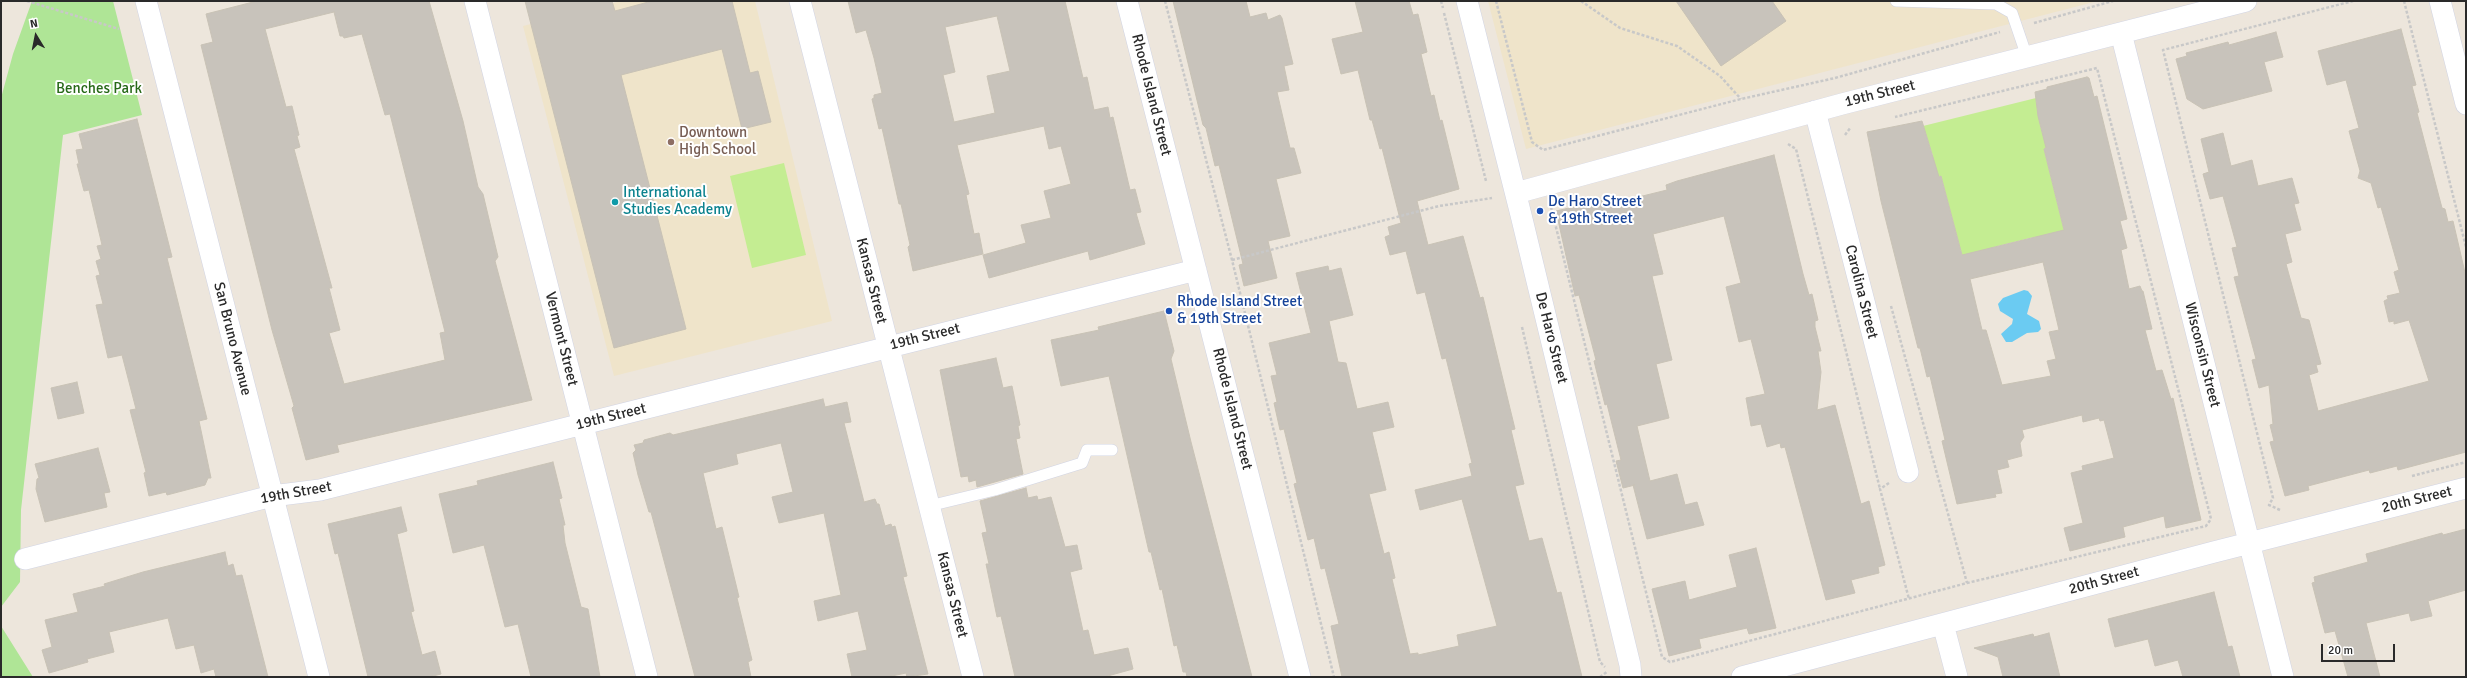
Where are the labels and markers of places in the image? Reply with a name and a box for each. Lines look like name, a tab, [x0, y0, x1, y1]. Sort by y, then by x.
place label: Downtown High School	[679, 124, 756, 159]
marker: Downtown High School	[666, 137, 676, 147]
place label: International Studies Academy	[623, 184, 732, 219]
place label: De Haro Street & 19th Street	[1548, 193, 1642, 228]
marker: International Studies Academy	[610, 197, 620, 207]
marker: De Haro Street & 19th Street	[1535, 206, 1545, 216]
place label: Rhode Island Street & 19th Street	[1177, 293, 1302, 328]
marker: Rhode Island Street & 19th Street	[1164, 306, 1174, 316]

